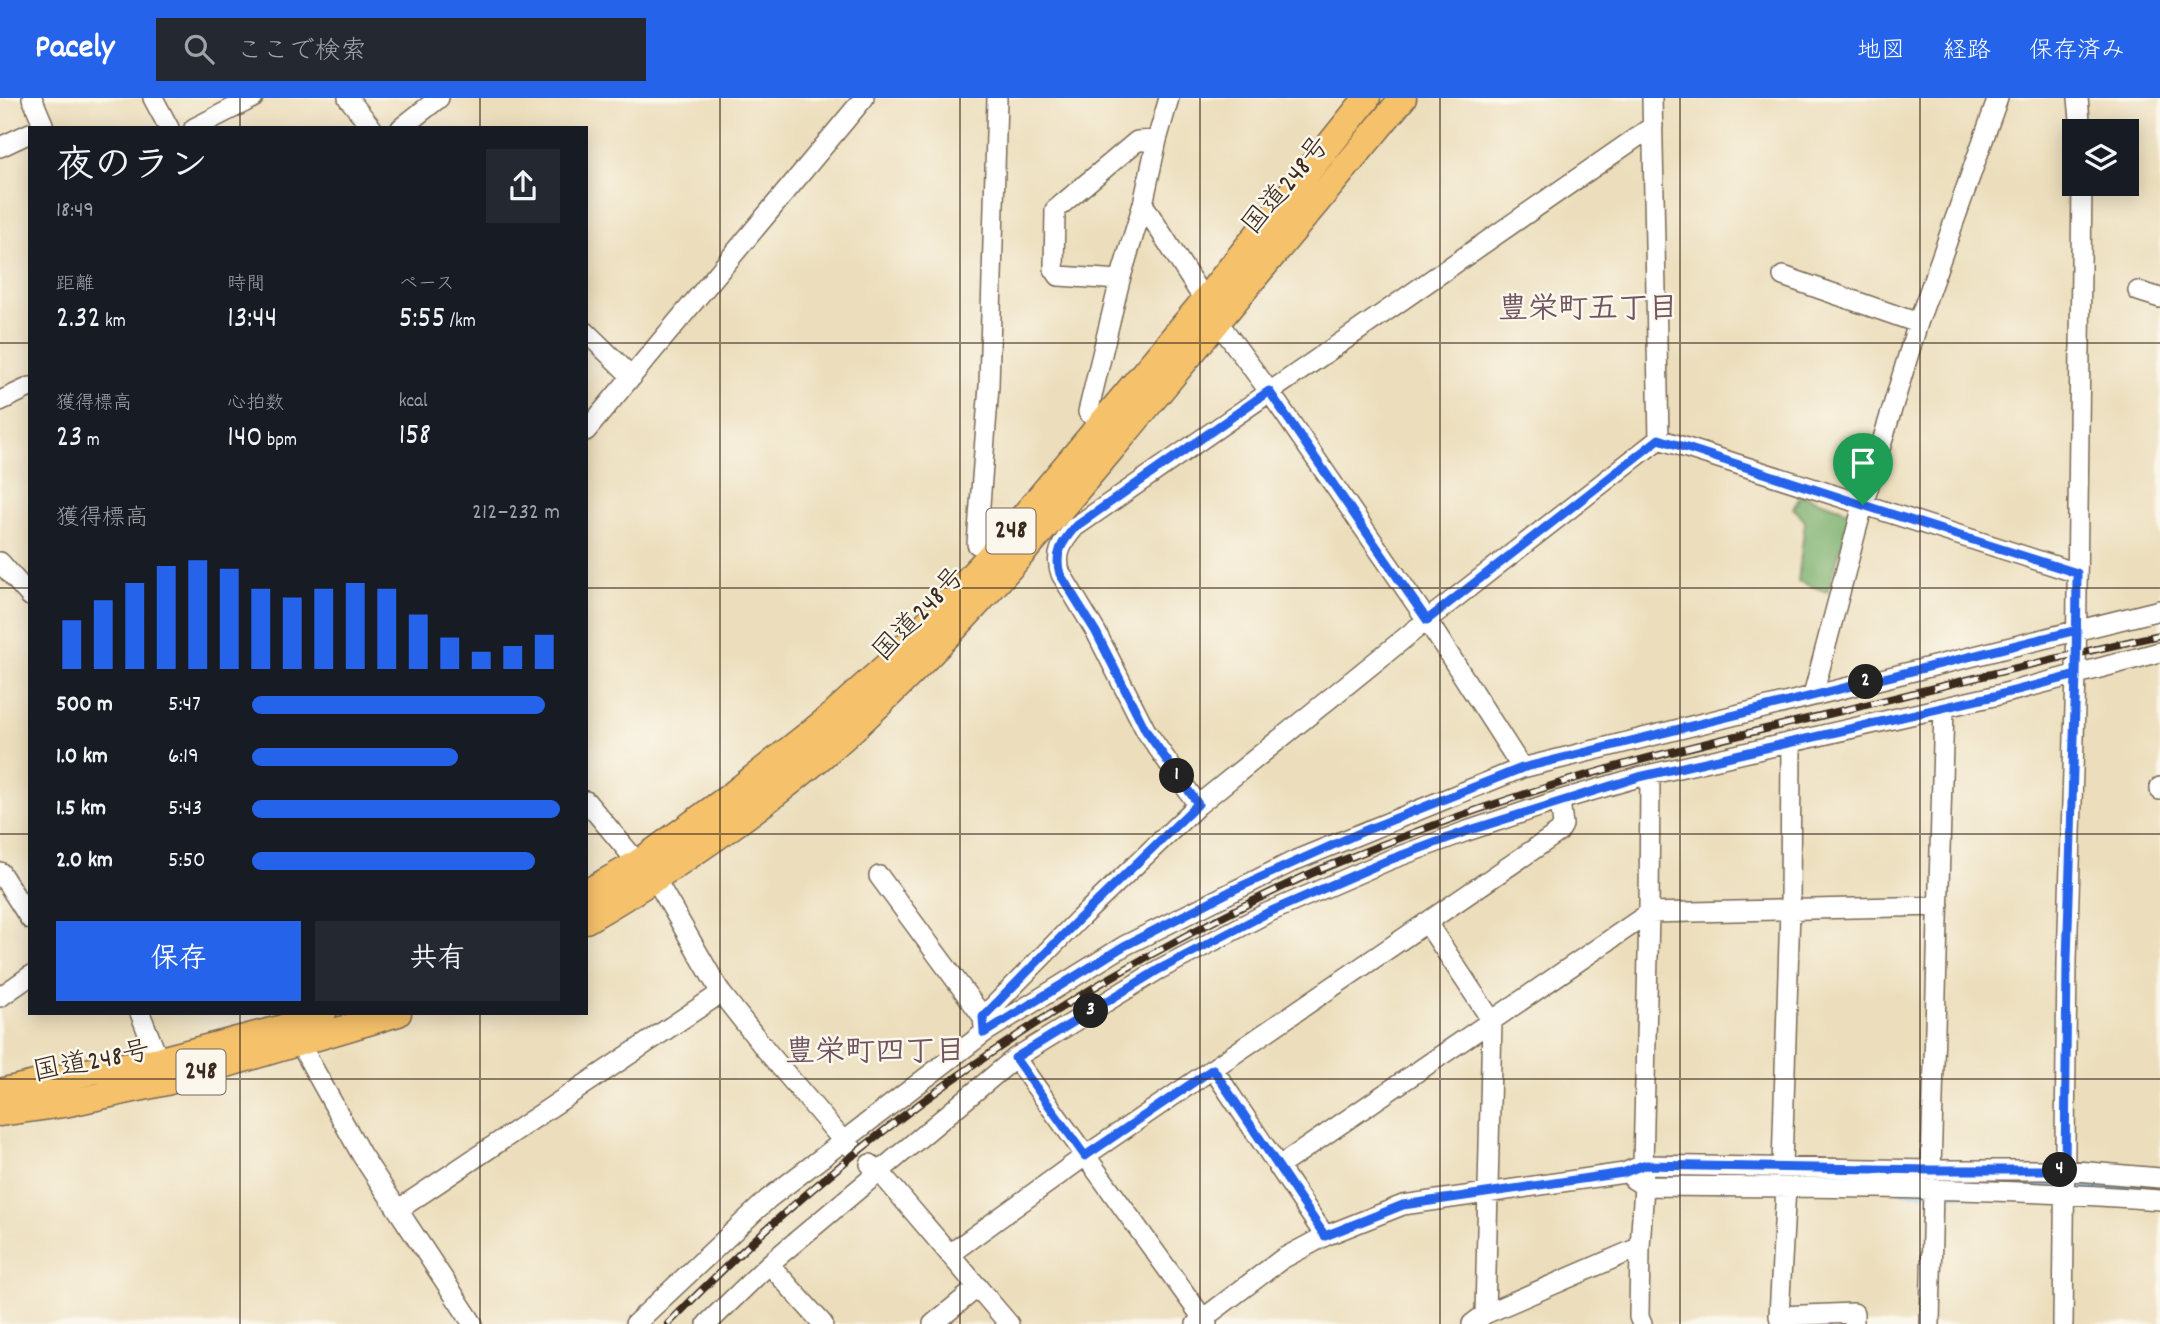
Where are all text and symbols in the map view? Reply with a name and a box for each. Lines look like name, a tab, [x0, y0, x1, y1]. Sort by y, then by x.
search box	[156, 18, 646, 81]
text: Pacely	[35, 26, 114, 73]
icon: search	[180, 30, 218, 68]
text: ここで検索	[236, 34, 366, 71]
text: 地図	[1857, 35, 1905, 69]
text: 経路	[1943, 35, 1991, 69]
text: 保存済み	[2029, 35, 2125, 69]
map controls	[2062, 119, 2139, 196]
button: layers	[2062, 119, 2139, 196]
street label: 国道248号	[1234, 129, 1342, 245]
text: 夜のラン	[56, 141, 208, 196]
button: share	[486, 149, 560, 223]
text: 18:49	[56, 195, 94, 228]
text: 距離	[56, 272, 94, 299]
text: 時間	[227, 272, 265, 299]
text: ペース	[399, 272, 455, 299]
district label: 豊栄町五丁目	[1498, 290, 1678, 333]
text: 2.32	[56, 299, 101, 342]
text: 13:44	[227, 299, 277, 342]
text: 5:55	[399, 299, 445, 342]
text: km	[101, 309, 126, 336]
text: /km	[445, 309, 476, 336]
text: kcal	[399, 389, 428, 416]
text: 獲得標高	[56, 391, 132, 418]
text: 心拍数	[227, 391, 284, 418]
text: 158	[399, 416, 431, 459]
text: 23	[56, 418, 82, 461]
text: 140	[227, 418, 263, 461]
text: m	[82, 428, 100, 455]
text: bpm	[263, 428, 297, 455]
pin	[1833, 433, 1893, 505]
icon: arrive	[1844, 444, 1882, 482]
text: 212–232 m	[472, 497, 560, 530]
text: 獲得標高	[56, 503, 148, 536]
road number: 248	[986, 508, 1036, 554]
street label: 国道248号	[865, 559, 977, 673]
pin: 2	[1848, 664, 1884, 700]
text: 2	[1861, 668, 1870, 695]
text: 500 m	[56, 689, 113, 722]
text: 5:47	[168, 689, 201, 722]
text: 1.0 km	[56, 741, 108, 774]
text: 6:19	[168, 741, 199, 774]
pin: 1	[1160, 758, 1194, 794]
text: 1	[1174, 762, 1179, 789]
text: 1.5 km	[56, 793, 106, 826]
text: 5:43	[168, 793, 202, 826]
text: 2.0 km	[56, 845, 113, 878]
text: 5:50	[168, 845, 206, 878]
button: 保存	[56, 921, 301, 1001]
button: 共有	[315, 921, 560, 1001]
pin: 3	[1074, 993, 1108, 1028]
text: 3	[1086, 997, 1095, 1024]
street label: 国道248号	[30, 1033, 154, 1095]
district label: 豊栄町四丁目	[785, 1033, 965, 1076]
road number: 248	[176, 1049, 226, 1094]
pin: 4	[2042, 1152, 2078, 1188]
text: 4	[2056, 1156, 2063, 1183]

